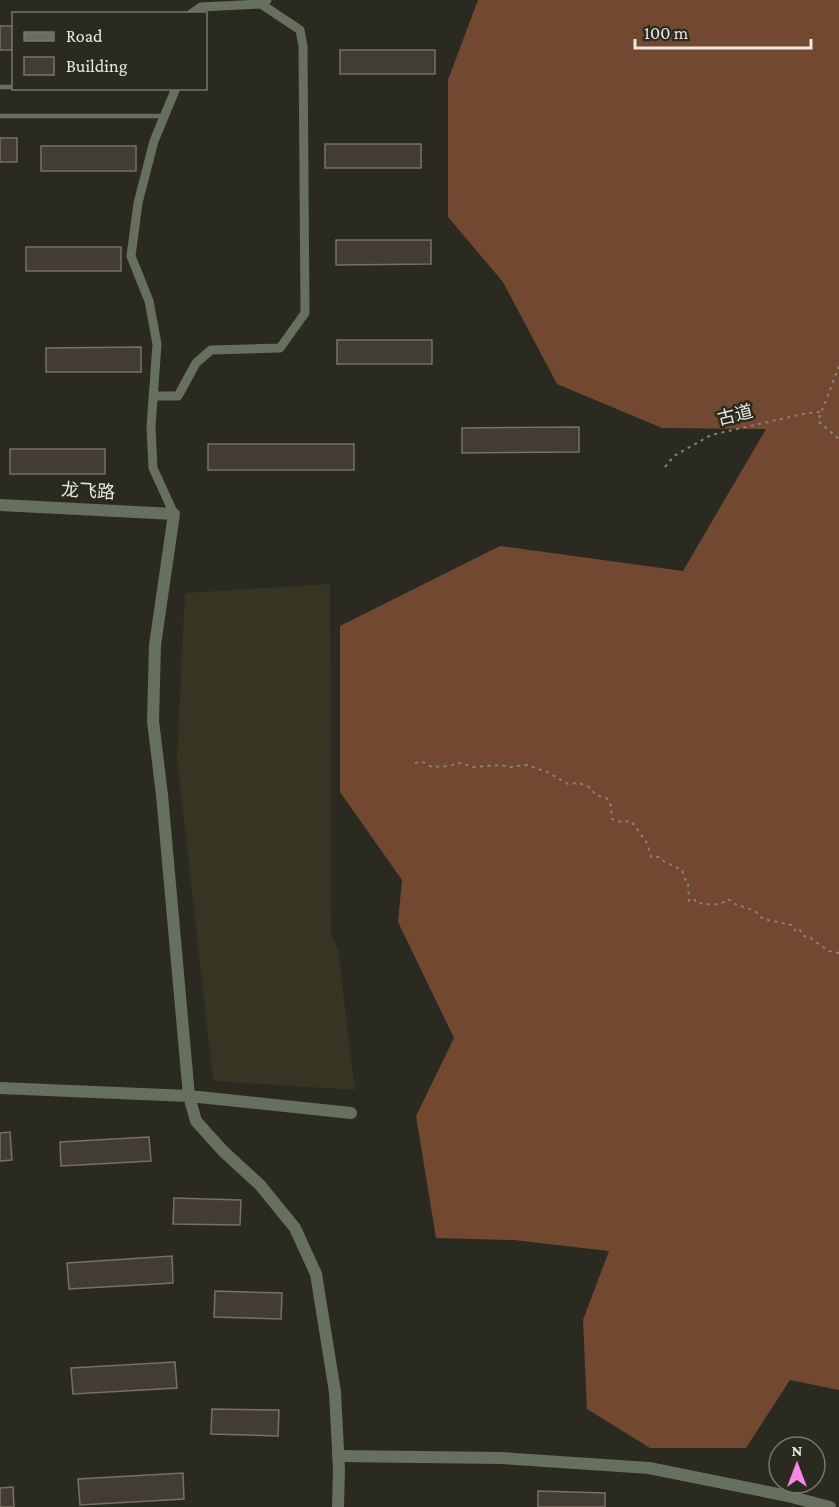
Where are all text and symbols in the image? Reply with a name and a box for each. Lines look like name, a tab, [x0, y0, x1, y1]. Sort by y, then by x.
legend	[12, 12, 207, 90]
scale bar	[635, 12, 810, 50]
text: 100 m	[644, 23, 689, 43]
text: Road	[66, 26, 103, 46]
text: Building	[66, 56, 128, 76]
street label: 古道	[715, 401, 755, 429]
street label: 龙飞路	[61, 480, 115, 502]
north arrow	[767, 1435, 827, 1495]
text: N	[792, 1442, 803, 1459]

